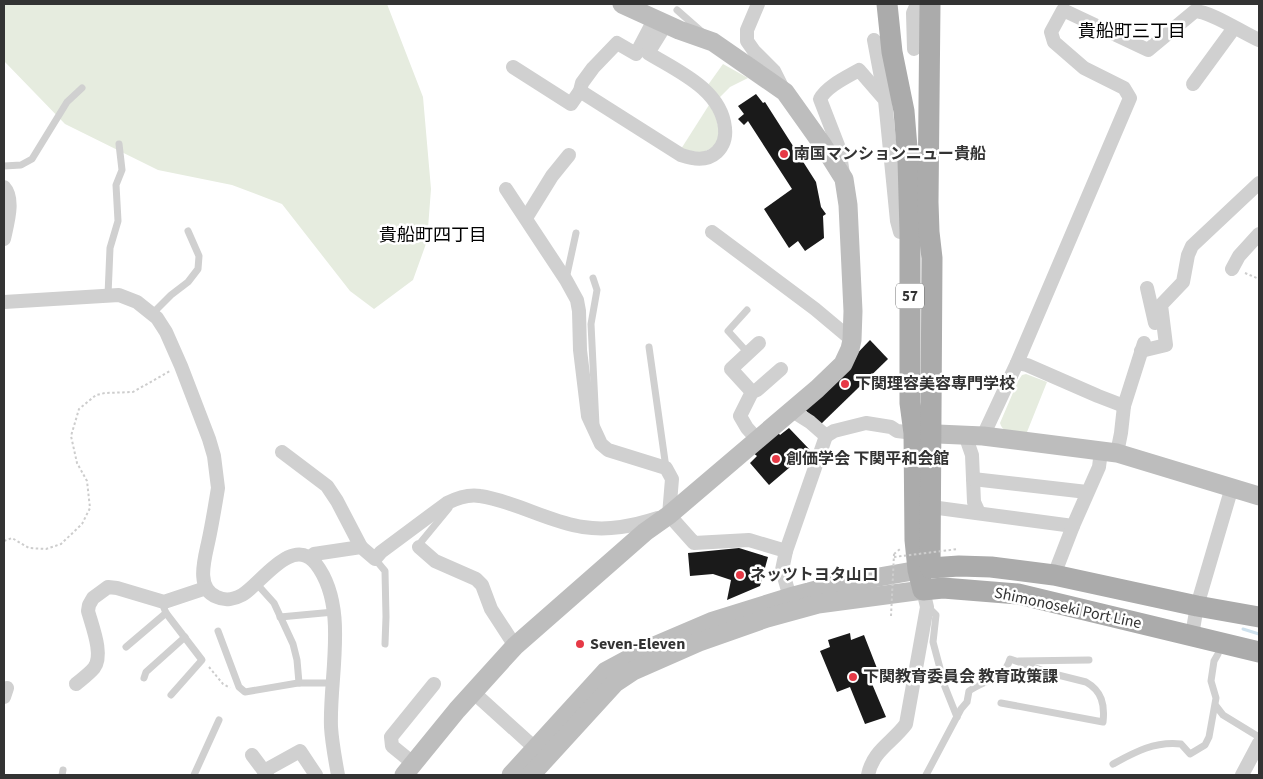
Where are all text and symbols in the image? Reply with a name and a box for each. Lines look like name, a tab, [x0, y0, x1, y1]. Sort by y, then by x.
district label: 貴船町三丁目	[1078, 19, 1186, 44]
place label: 南国マンションニュー貴船	[794, 143, 986, 165]
marker: 南国マンションニュー貴船	[778, 148, 790, 160]
district label: 貴船町四丁目	[379, 223, 487, 248]
road number: 57	[896, 284, 924, 308]
place label: 下関理容美容専門学校	[855, 373, 1015, 395]
marker: 下関理容美容専門学校	[839, 378, 851, 390]
place label: 創価学会 下関平和会館	[786, 448, 949, 470]
marker: 創価学会 下関平和会館	[770, 453, 782, 465]
place label: ネッツトヨタ山口	[750, 564, 878, 586]
marker: ネッツトヨタ山口	[734, 569, 746, 581]
street label: Shimonoseki Port Line	[992, 582, 1144, 634]
place label: Seven-Eleven	[590, 633, 685, 655]
marker: Seven-Eleven	[574, 638, 586, 650]
place label: 下関教育委員会 教育政策課	[863, 666, 1058, 688]
marker: 下関教育委員会 教育政策課	[847, 671, 859, 683]

